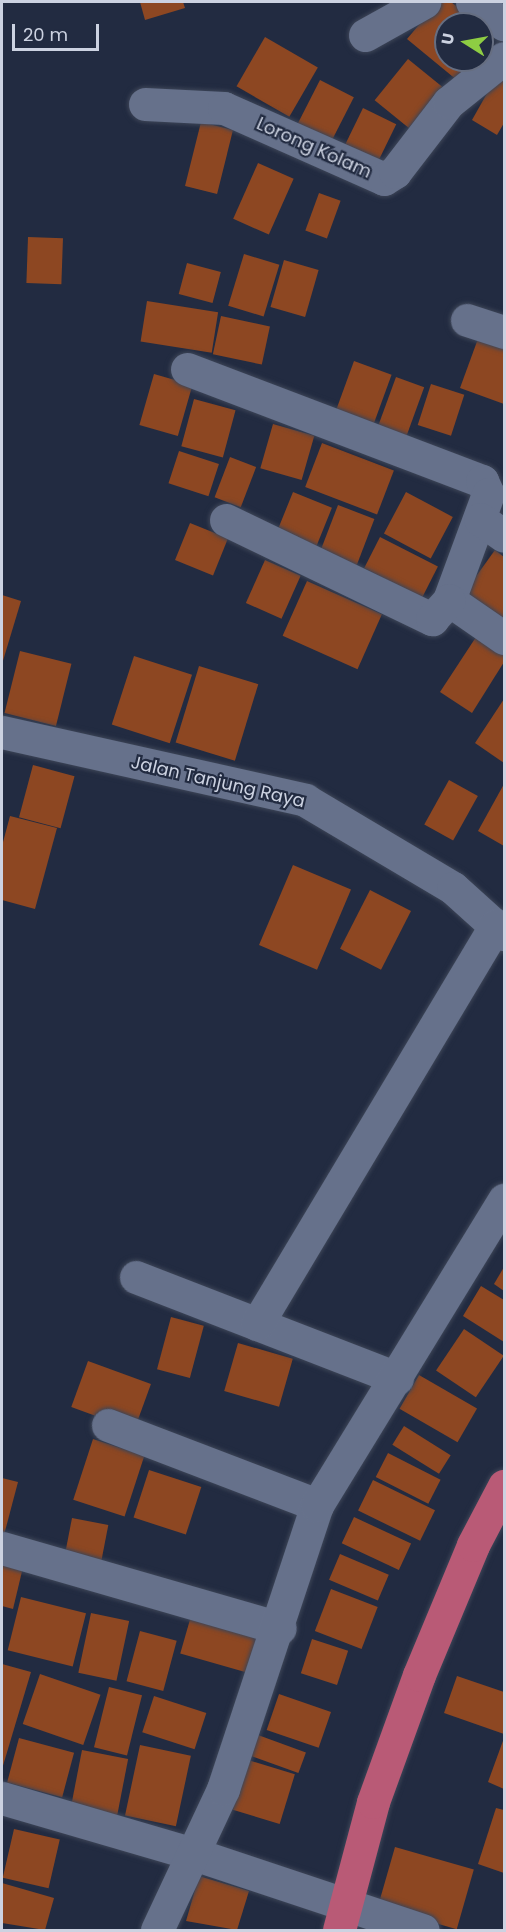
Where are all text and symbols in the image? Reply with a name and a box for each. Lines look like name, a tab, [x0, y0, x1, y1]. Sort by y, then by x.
scale bar	[15, 12, 102, 50]
north arrow	[434, 12, 494, 72]
text: 20 m	[23, 22, 68, 47]
text: U	[435, 31, 460, 47]
street label: Lorong Kolam	[253, 113, 375, 183]
street label: Jalan Tanjung Raya	[129, 751, 307, 813]

